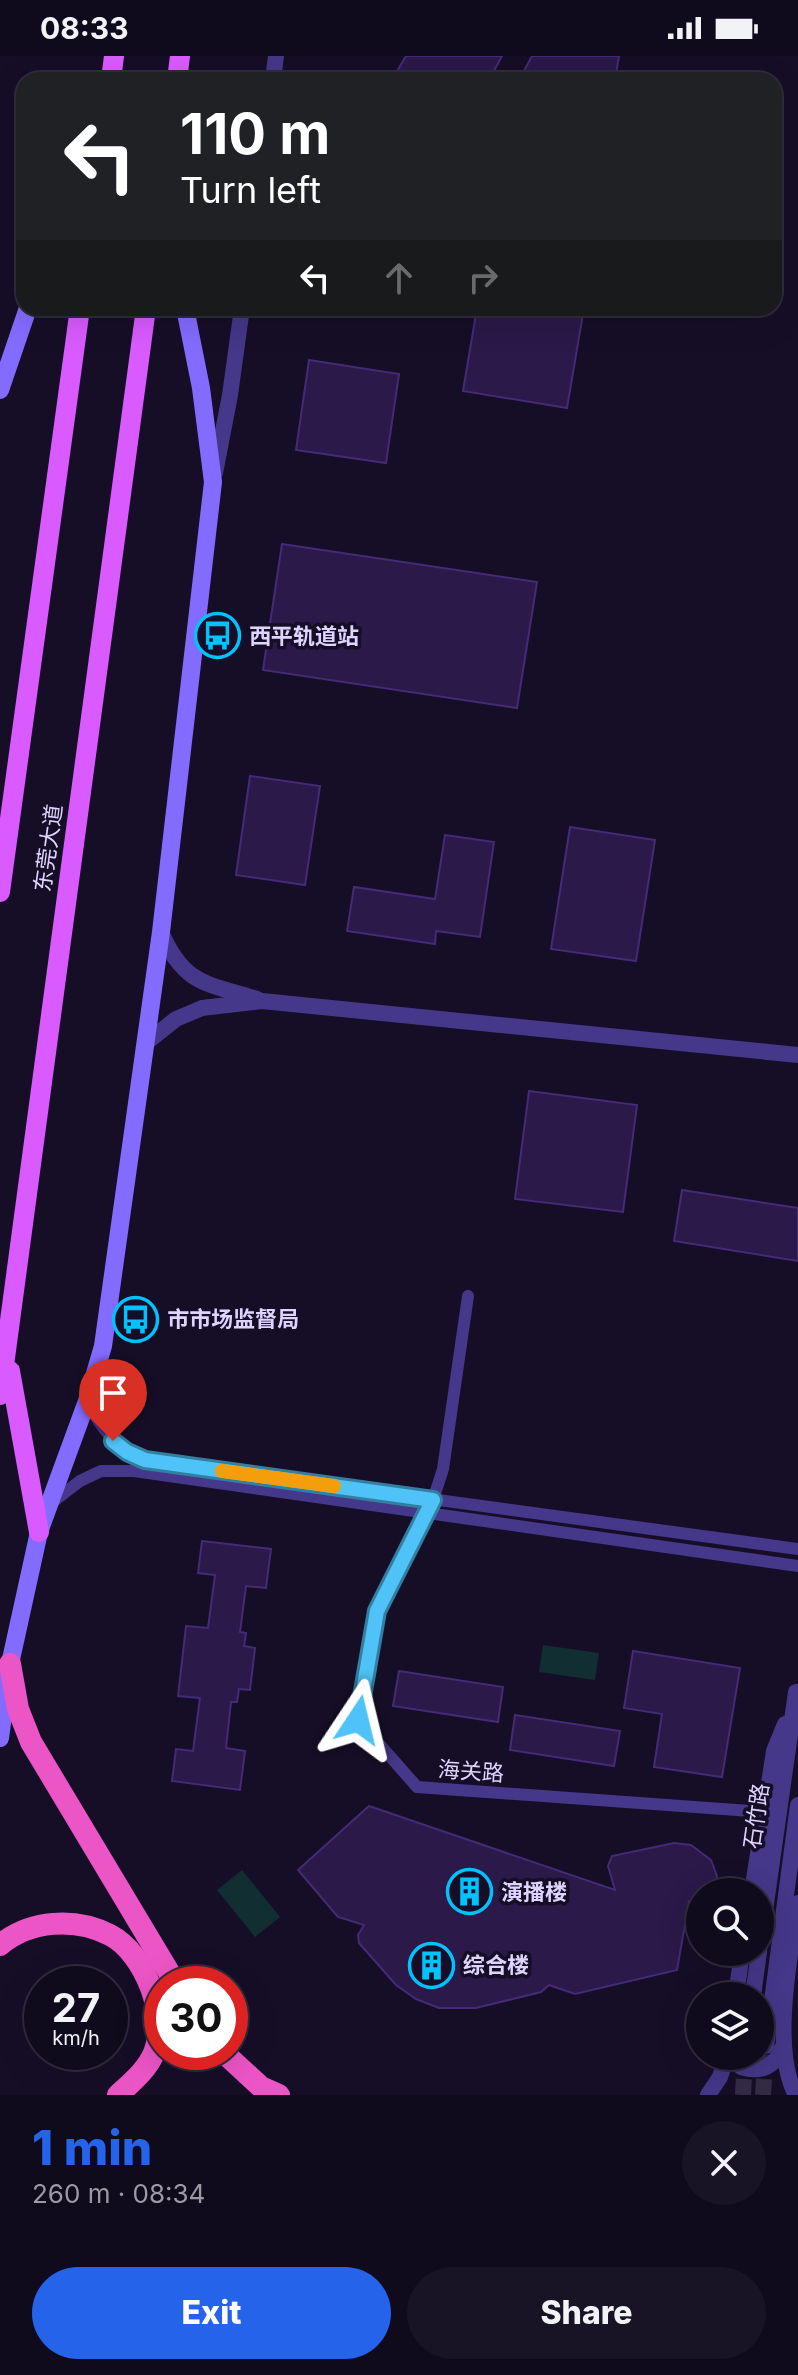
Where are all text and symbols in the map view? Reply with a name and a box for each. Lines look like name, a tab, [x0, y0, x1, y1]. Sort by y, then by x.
text: 08:33	[40, 10, 129, 46]
text: 110 m	[180, 100, 330, 168]
icon: left	[48, 104, 152, 208]
text: Turn left	[180, 168, 321, 212]
icon: left	[293, 256, 337, 300]
icon: ahead	[377, 256, 421, 300]
icon: right	[461, 256, 505, 300]
bus stop icon: 西平轨道站	[194, 612, 242, 660]
place label: 西平轨道站	[249, 623, 359, 649]
street label: 东莞大道	[29, 803, 67, 893]
bus stop icon: 市市场监督局	[112, 1295, 160, 1343]
place label: 市市场监督局	[167, 1306, 299, 1332]
pin	[79, 1359, 147, 1441]
icon: arrive	[91, 1371, 135, 1415]
position arrow	[316, 1678, 400, 1762]
street label: 海关路	[437, 1756, 505, 1786]
street label: 石竹路	[739, 1782, 773, 1850]
building icon: 演播楼	[446, 1868, 494, 1916]
map controls	[686, 1878, 774, 2070]
button: search	[686, 1878, 774, 1966]
place label: 演播楼	[501, 1879, 567, 1905]
building icon: 综合楼	[408, 1941, 456, 1989]
place label: 综合楼	[463, 1952, 529, 1978]
speed limit sign: 30	[144, 1966, 248, 2070]
button: layers	[686, 1982, 774, 2070]
text: 27	[52, 1983, 100, 2032]
text: km/h	[52, 2026, 100, 2050]
text: 1 min	[32, 2118, 152, 2177]
button: close	[682, 2121, 766, 2205]
text: 260 m · 08:34	[32, 2178, 205, 2209]
button: Exit	[32, 2267, 391, 2359]
button: Share	[407, 2267, 766, 2359]

